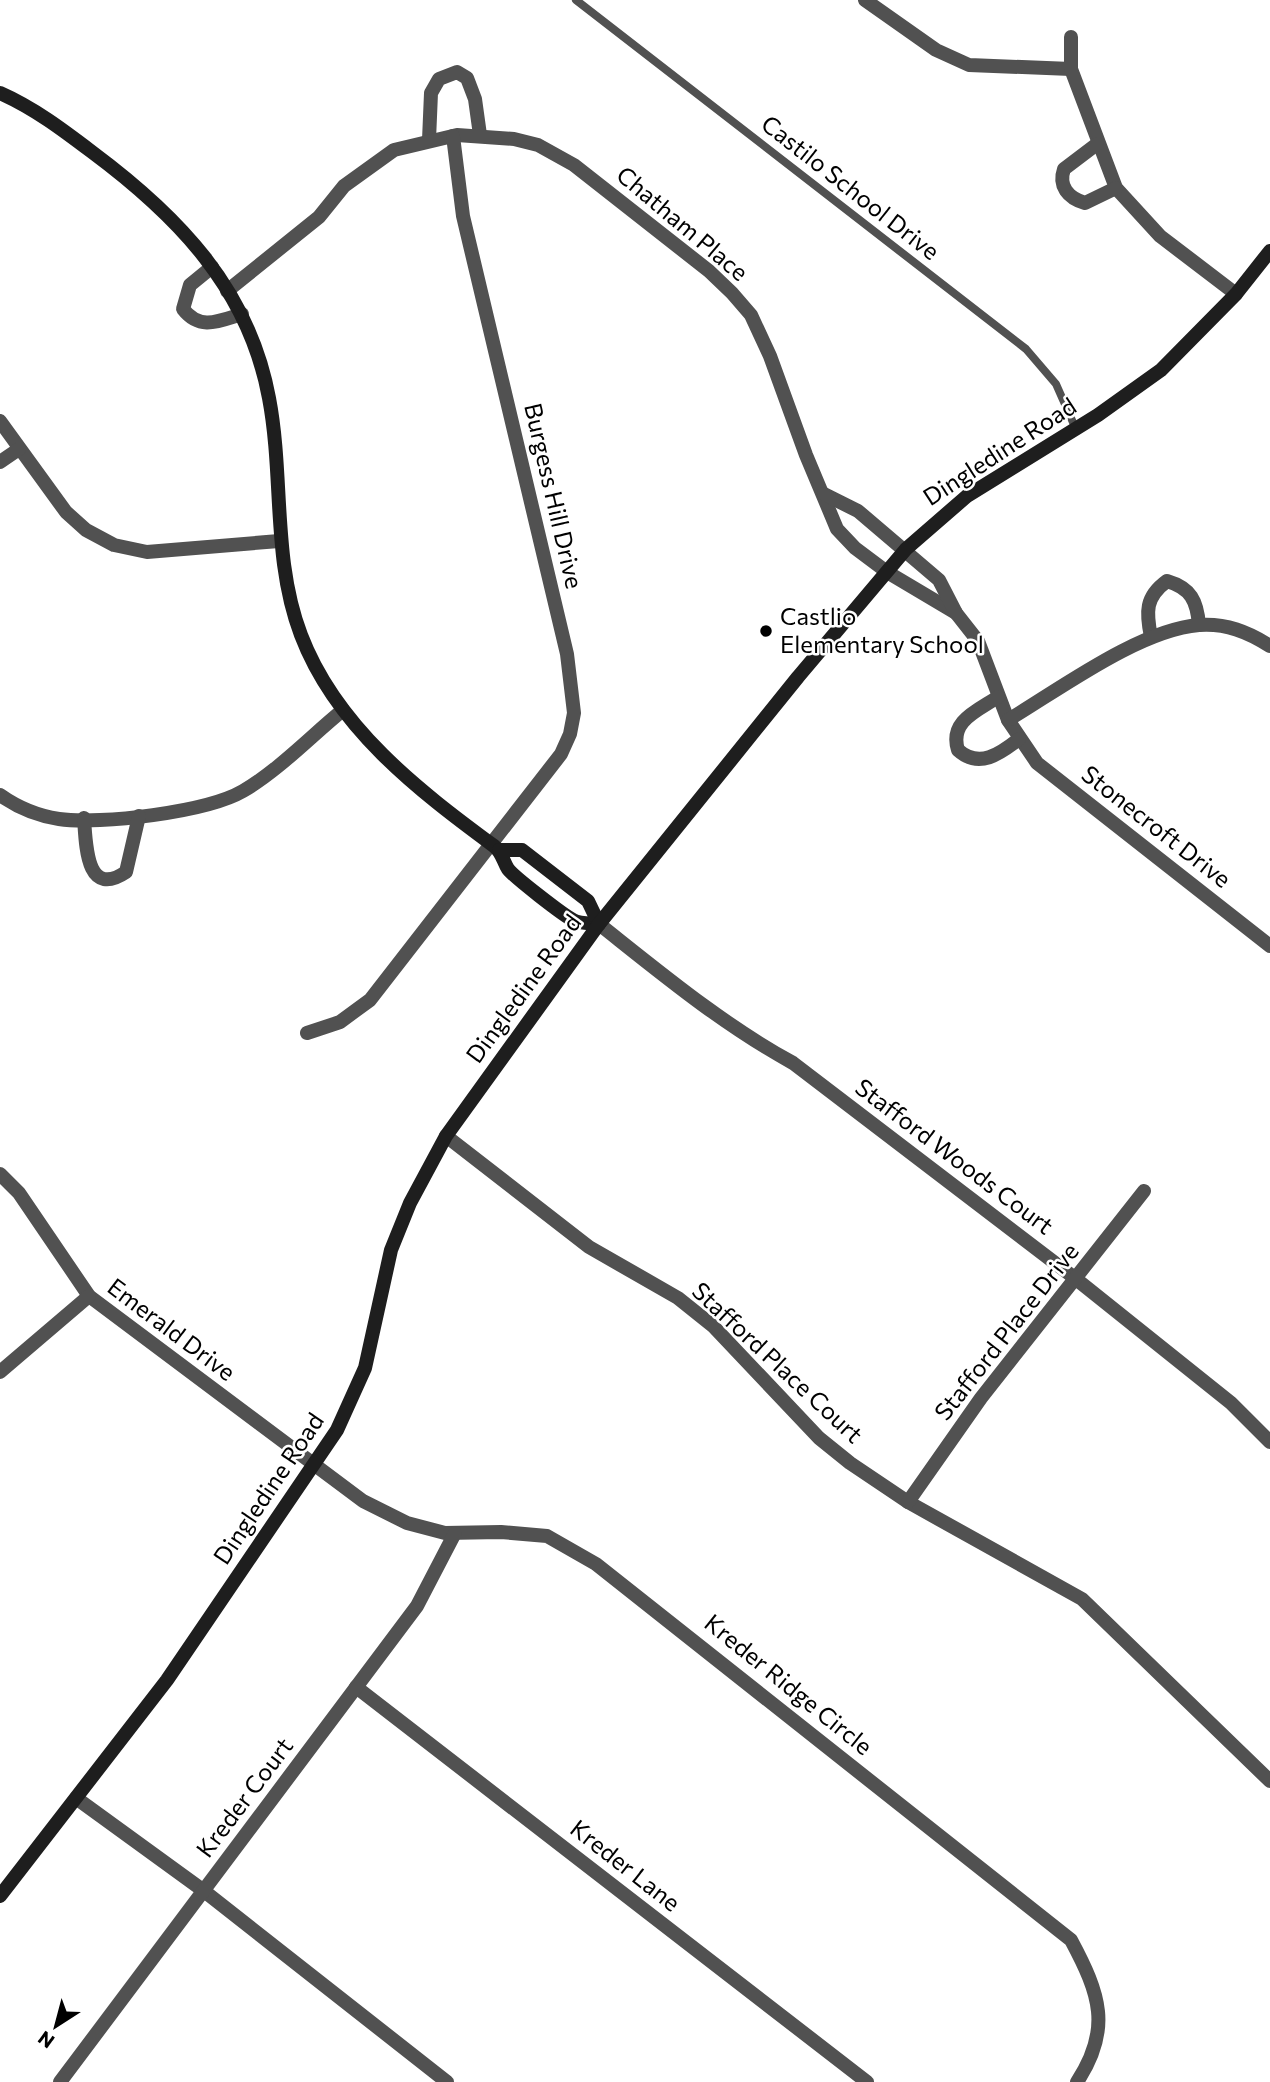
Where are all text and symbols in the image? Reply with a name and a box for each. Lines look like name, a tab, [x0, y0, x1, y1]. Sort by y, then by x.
street label: Castilo School Drive	[756, 108, 946, 265]
street label: Chatham Place	[611, 159, 755, 286]
street label: Dingledine Road	[917, 391, 1081, 511]
street label: Burgess Hill Drive	[519, 400, 590, 591]
place label: Castlio Elementary School	[780, 601, 984, 658]
marker: Castlio Elementary School	[758, 623, 774, 639]
street label: Stonecroft Drive	[1077, 759, 1237, 893]
street label: Dingledine Road	[459, 908, 586, 1068]
street label: Stafford Woods Court	[850, 1072, 1060, 1240]
street label: Stafford Place Drive	[928, 1237, 1084, 1425]
street label: Emerald Drive	[102, 1271, 241, 1386]
street label: Stafford Place Court	[687, 1275, 869, 1448]
street label: Dingledine Road	[206, 1407, 329, 1569]
street label: Kreder Ridge Circle	[699, 1607, 879, 1760]
street label: Kreder Court	[189, 1731, 298, 1863]
street label: Kreder Lane	[565, 1813, 687, 1917]
north arrow	[21, 1991, 91, 2061]
text: N	[33, 2027, 58, 2054]

